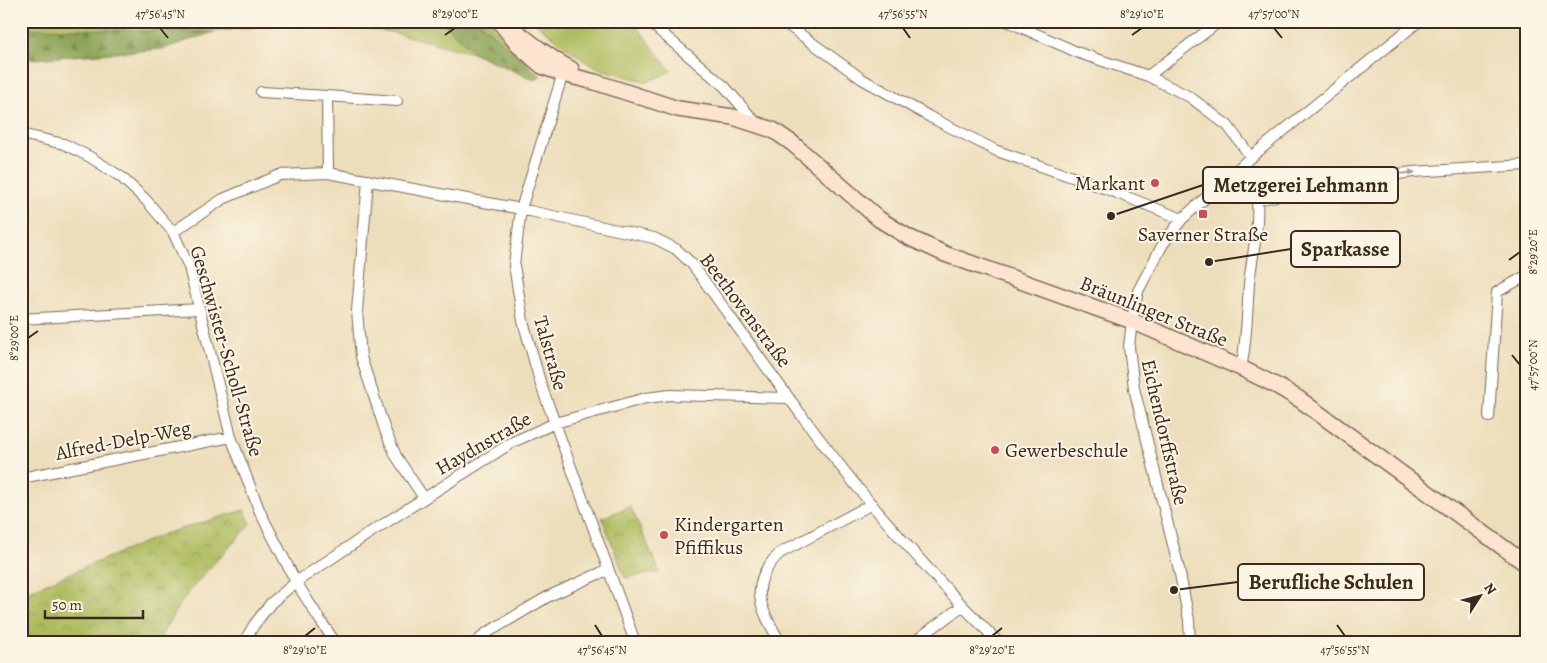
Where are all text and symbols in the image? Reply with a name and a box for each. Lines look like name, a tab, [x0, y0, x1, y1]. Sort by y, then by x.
text: 47°56'45"N	[135, 6, 185, 22]
text: 8°29'00"E	[432, 6, 478, 22]
text: 47°56'55"N	[878, 6, 928, 22]
text: 8°29'10"E	[1120, 6, 1164, 22]
text: 47°57'00"N	[1248, 6, 1300, 22]
callout: Metzgerei Lehmann	[1203, 167, 1398, 203]
one-way arrow	[1400, 169, 1416, 177]
place label: Markant	[1075, 170, 1145, 197]
text: Metzgerei Lehmann	[1213, 171, 1389, 199]
marker: Markant	[1149, 177, 1161, 189]
marker: Saverner Straße	[1197, 208, 1209, 220]
place label: Saverner Straße	[1138, 221, 1268, 248]
text: 8°29'20"E	[1525, 229, 1541, 275]
callout: Sparkasse	[1291, 231, 1400, 267]
text: Sparkasse	[1301, 235, 1390, 263]
street label: Geschwister-Scholl-Straße	[183, 242, 270, 460]
street label: Beethovenstraße	[694, 247, 798, 373]
street label: Bräunlinger Straße	[1076, 270, 1232, 353]
street label: Talstraße	[527, 313, 574, 394]
text: 8°29'00"E	[6, 315, 22, 361]
text: 47°57'00"N	[1525, 339, 1541, 391]
street label: Eichendorffstraße	[1135, 356, 1194, 508]
street label: Haydnstraße	[431, 405, 536, 482]
street label: Alfred-Delp-Weg	[52, 414, 193, 467]
place label: Gewerbeschule	[1005, 437, 1128, 464]
marker: Gewerbeschule	[989, 444, 1001, 456]
place label: Kindergarten Pfiffikus	[674, 511, 784, 561]
marker: Kindergarten Pfiffikus	[658, 529, 670, 541]
callout: Berufliche Schulen	[1238, 564, 1424, 600]
text: Berufliche Schulen	[1248, 568, 1414, 596]
north arrow	[1454, 570, 1504, 620]
text: N	[1479, 579, 1501, 598]
scale bar	[45, 588, 142, 620]
text: 50 m	[52, 595, 82, 615]
text: 8°29'10"E	[283, 642, 327, 658]
text: 47°56'45"N	[577, 642, 627, 658]
text: 8°29'20"E	[969, 642, 1015, 658]
text: 47°56'55"N	[1320, 642, 1370, 658]

